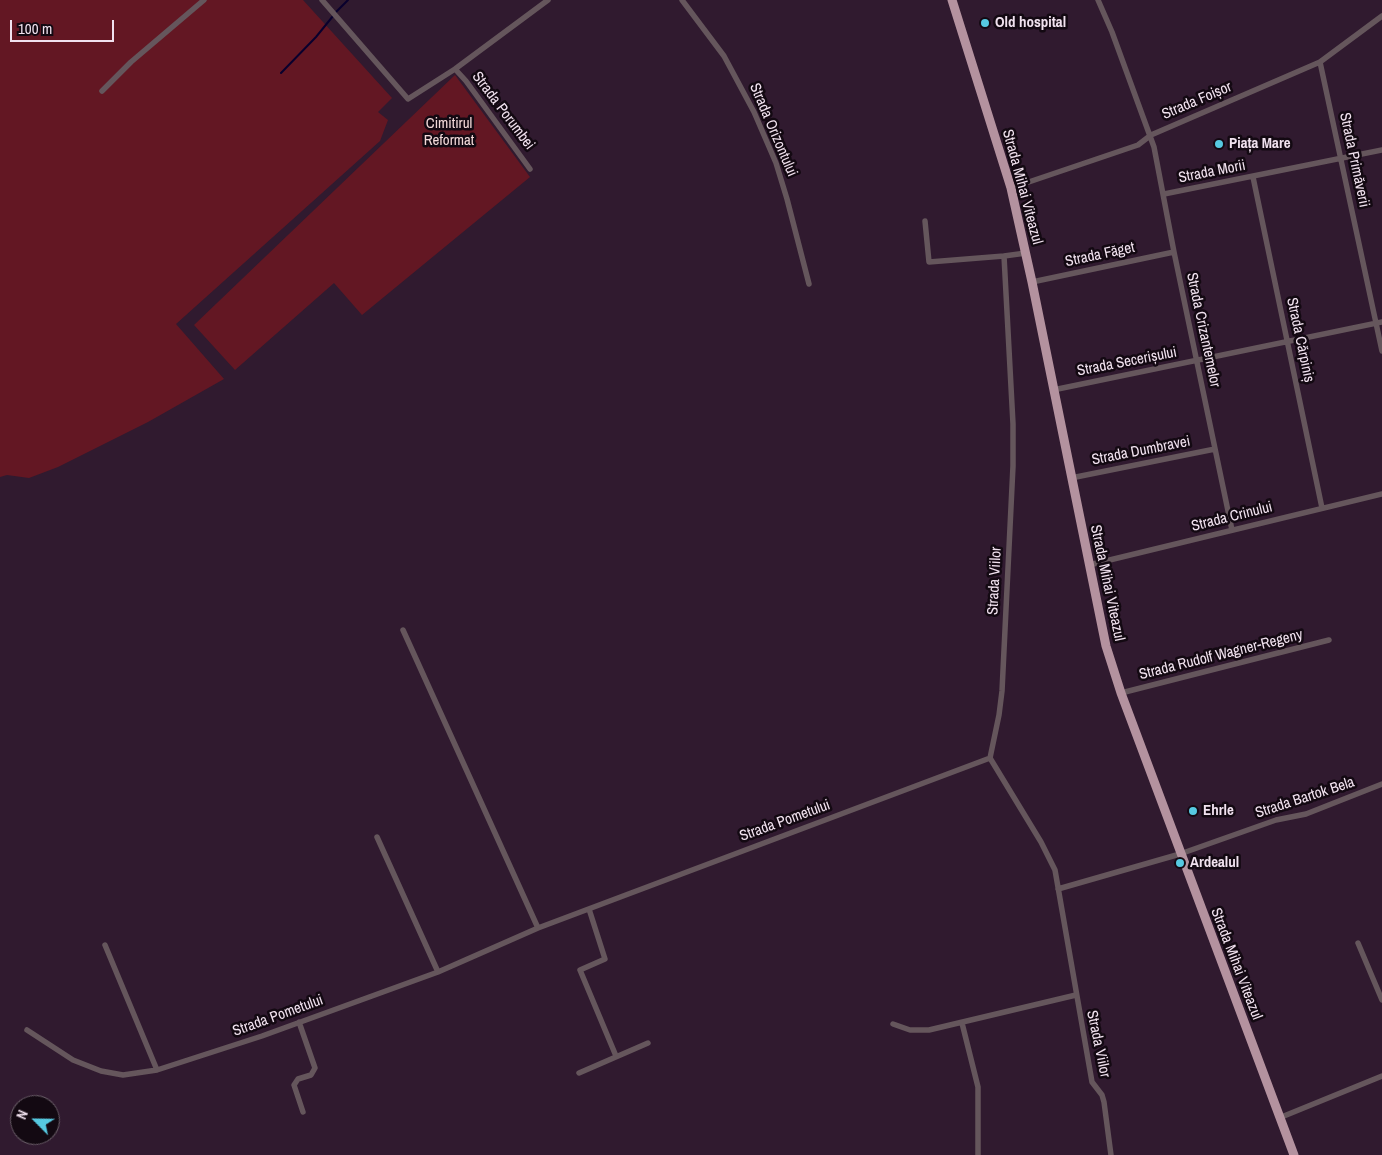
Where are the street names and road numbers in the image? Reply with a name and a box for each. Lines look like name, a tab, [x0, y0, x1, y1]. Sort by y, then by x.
street label: Strada Porumbei	[468, 68, 538, 154]
street label: Strada Foișor	[1159, 78, 1235, 124]
street label: Strada Orizontului	[745, 81, 801, 179]
street label: Strada Primăverii	[1335, 111, 1373, 209]
street label: Strada Mihai Viteazul	[998, 128, 1046, 246]
street label: Strada Morii	[1177, 157, 1247, 187]
street label: Strada Făget	[1064, 239, 1136, 271]
street label: Strada Crizantemelor	[1182, 271, 1224, 389]
street label: Strada Cărpiniș	[1282, 296, 1318, 384]
street label: Strada Secerișului	[1076, 344, 1178, 380]
street label: Strada Dumbravei	[1090, 433, 1192, 469]
street label: Strada Crinului	[1190, 498, 1274, 536]
street label: Strada Mihai Viteazul	[1086, 523, 1128, 643]
street label: Strada Viilor	[984, 546, 1006, 616]
street label: Strada Rudolf Wagner-Regeny	[1137, 626, 1305, 684]
street label: Strada Bartok Bela	[1253, 773, 1357, 823]
street label: Strada Pometului	[737, 796, 833, 846]
street label: Strada Mihai Viteazul	[1206, 906, 1266, 1022]
street label: Strada Pometului	[230, 991, 326, 1041]
street label: Strada Viilor	[1082, 1009, 1114, 1079]

